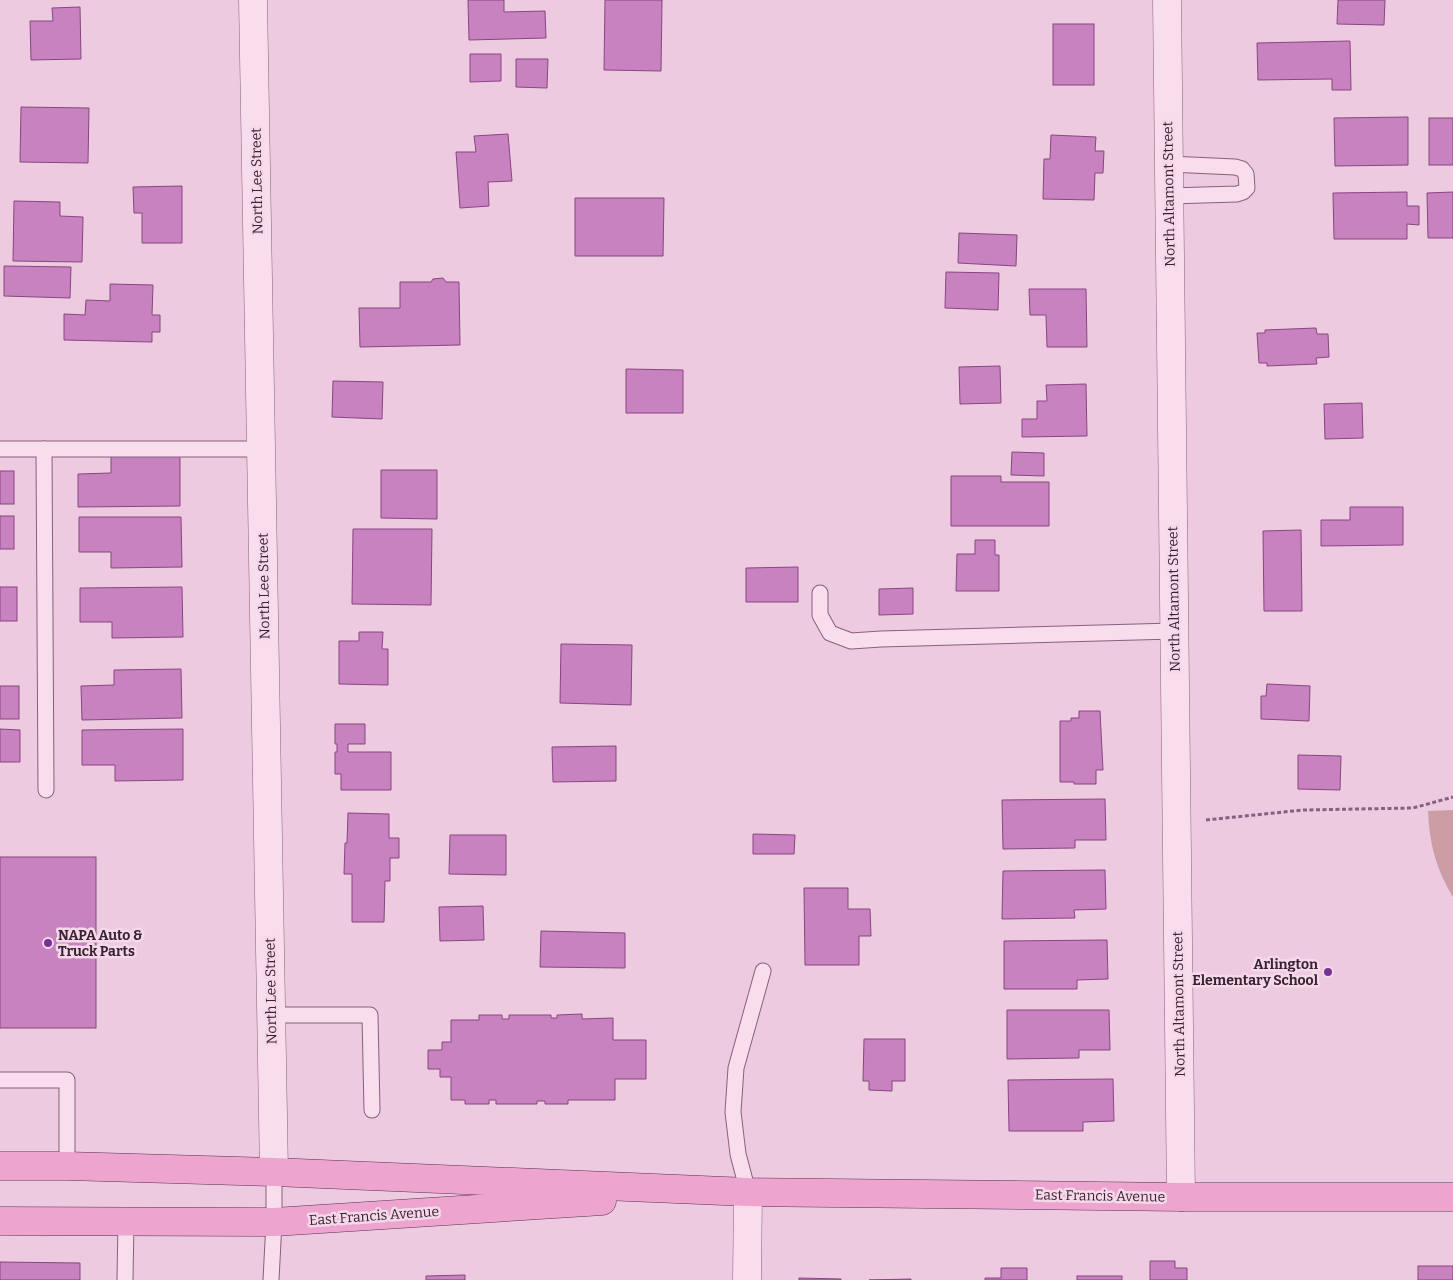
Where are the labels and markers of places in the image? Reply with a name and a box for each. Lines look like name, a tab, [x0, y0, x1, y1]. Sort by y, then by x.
place label: NAPA Auto & Truck Parts	[58, 927, 143, 960]
marker: NAPA Auto & Truck Parts	[42, 937, 54, 949]
place label: Arlington Elementary School	[1192, 956, 1319, 989]
marker: Arlington Elementary School	[1322, 966, 1334, 978]

